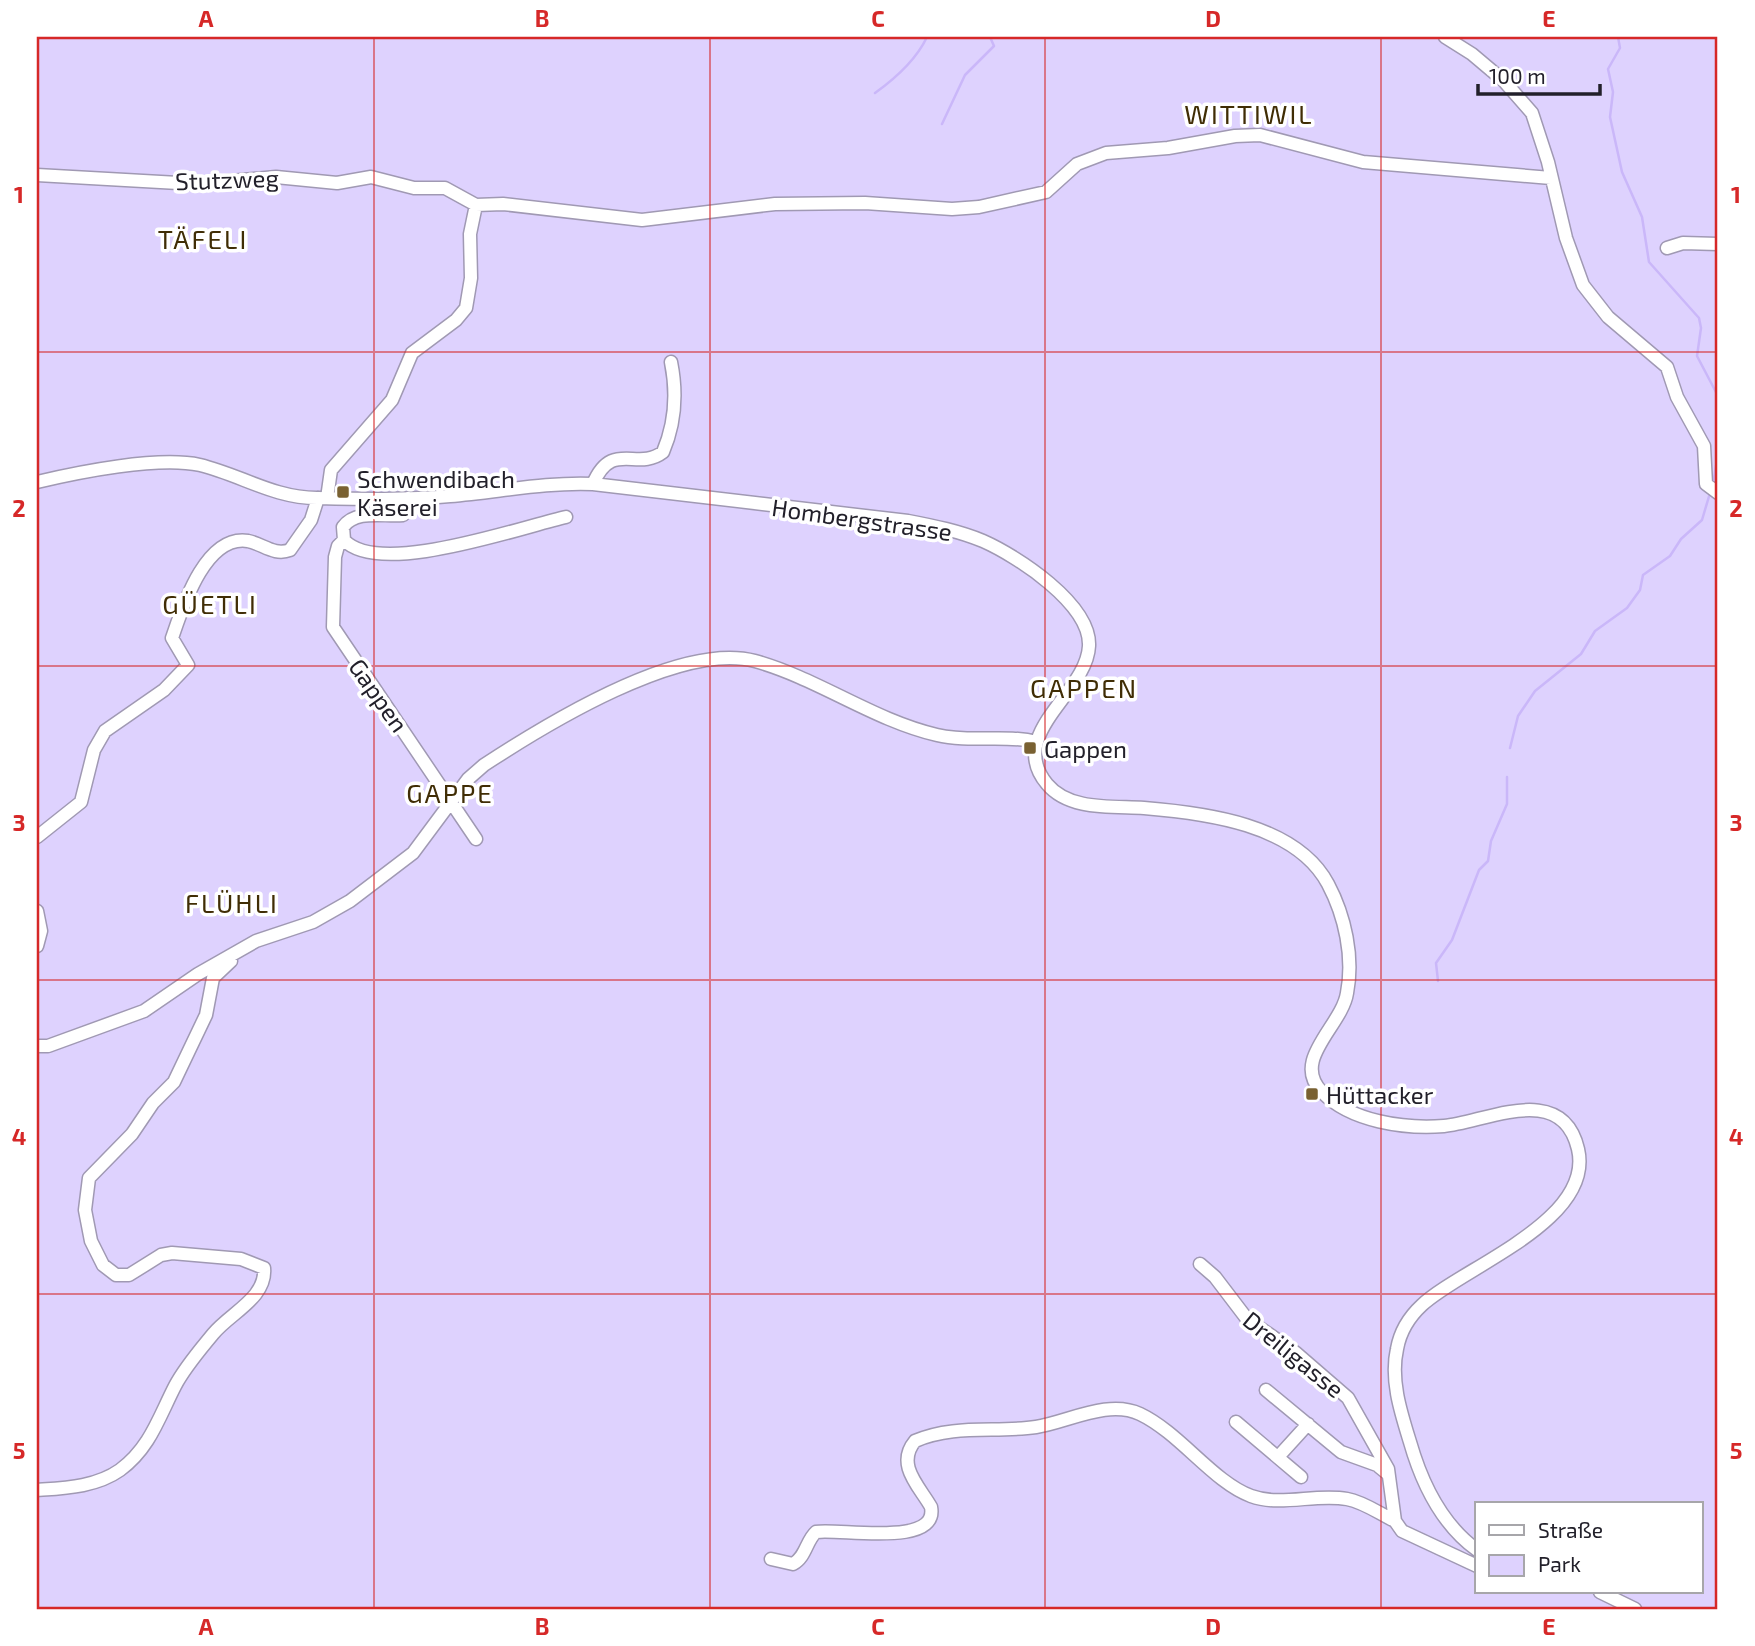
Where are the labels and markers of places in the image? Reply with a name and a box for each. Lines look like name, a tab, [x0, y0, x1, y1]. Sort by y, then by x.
place label: Schwendibach Käserei	[357, 464, 515, 521]
marker: Schwendibach Käserei	[335, 484, 351, 500]
place label: Gappen	[1044, 734, 1127, 763]
marker: Gappen	[1022, 740, 1038, 756]
place label: Hüttacker	[1326, 1080, 1434, 1109]
marker: Hüttacker	[1304, 1086, 1320, 1102]

